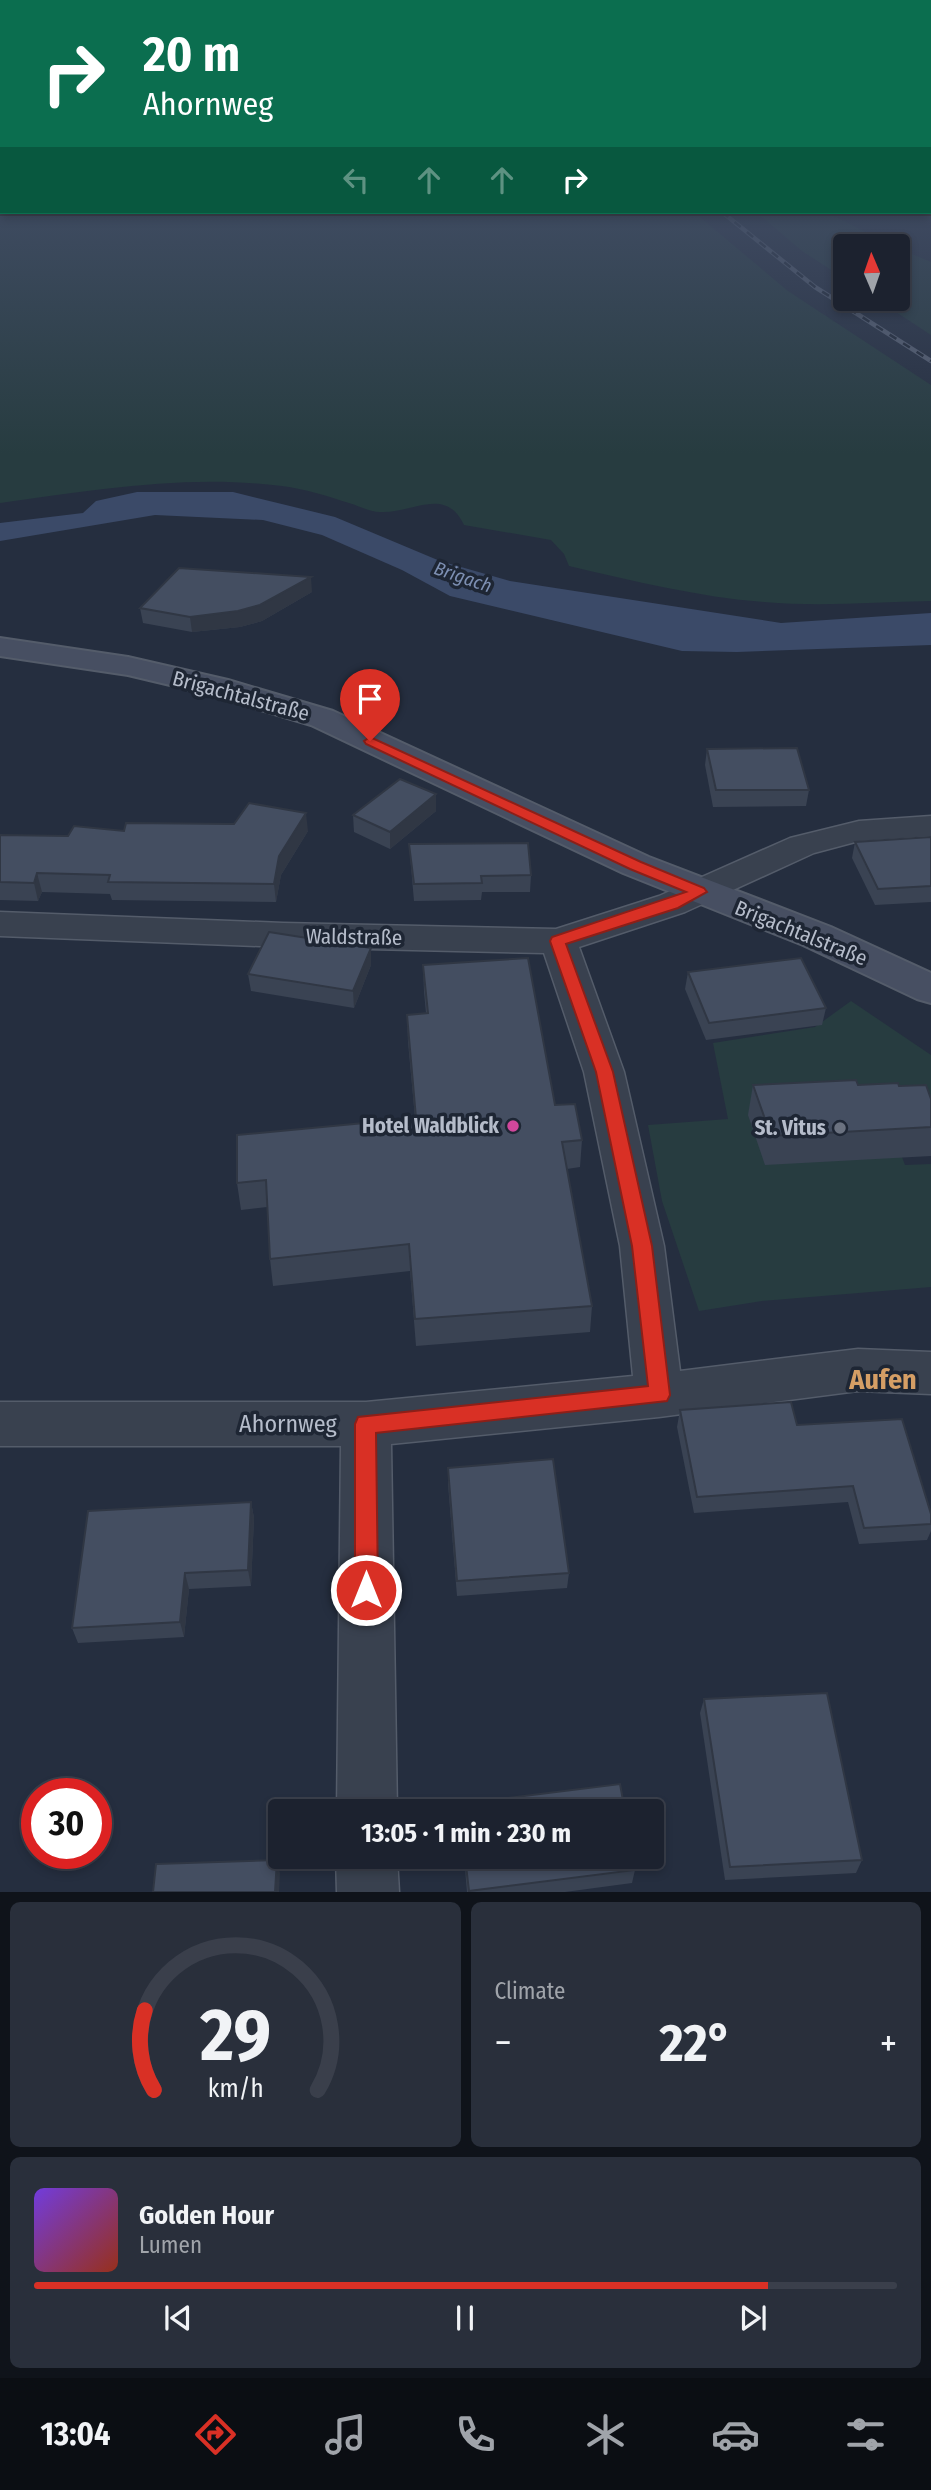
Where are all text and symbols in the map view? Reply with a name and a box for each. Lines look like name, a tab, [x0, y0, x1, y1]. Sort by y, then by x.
text: 20 m	[143, 25, 240, 84]
icon: right	[28, 28, 119, 119]
text: Ahornweg	[143, 85, 273, 123]
icon: left	[337, 161, 375, 199]
icon: ahead	[410, 161, 448, 199]
icon: ahead	[483, 161, 521, 199]
icon: right	[556, 161, 594, 199]
north arrow	[833, 234, 910, 312]
map controls	[833, 234, 910, 311]
water label: Brigach	[431, 556, 495, 598]
street label: Brigachtalstraße	[170, 665, 312, 727]
pin	[340, 669, 400, 741]
icon: arrive	[351, 680, 389, 718]
street label: Brigachtalstraße	[731, 895, 871, 971]
street label: Waldstraße	[306, 923, 402, 951]
place label: Hotel Waldblick	[362, 1113, 499, 1139]
place label: St. Vitus	[754, 1115, 826, 1141]
marker: Hotel Waldblick	[505, 1118, 521, 1134]
marker: St. Vitus	[832, 1120, 848, 1136]
district label: Aufen	[848, 1363, 917, 1396]
street label: Ahornweg	[239, 1410, 338, 1438]
position arrow	[329, 1553, 403, 1627]
speed limit sign: 30	[21, 1778, 112, 1869]
text: 13:05 · 1 min · 230 m	[361, 1818, 571, 1849]
text: Climate	[495, 1977, 565, 2005]
text: 29	[199, 1993, 271, 2080]
text: 22°	[659, 2012, 732, 2075]
text: −	[495, 2020, 512, 2066]
text: +	[880, 2020, 897, 2066]
text: km/h	[207, 2074, 263, 2104]
text: Golden Hour	[139, 2200, 274, 2231]
text: Lumen	[139, 2231, 202, 2259]
icon: previous	[159, 2299, 197, 2337]
icon: pause	[446, 2299, 484, 2337]
icon: next	[734, 2299, 772, 2337]
icon: directions	[191, 2410, 240, 2459]
icon: music	[321, 2410, 370, 2459]
icon: phone	[451, 2410, 500, 2459]
icon: climate	[581, 2410, 630, 2459]
icon: car	[711, 2410, 760, 2459]
icon: filters	[841, 2410, 890, 2459]
text: 13:04	[41, 2415, 110, 2453]

